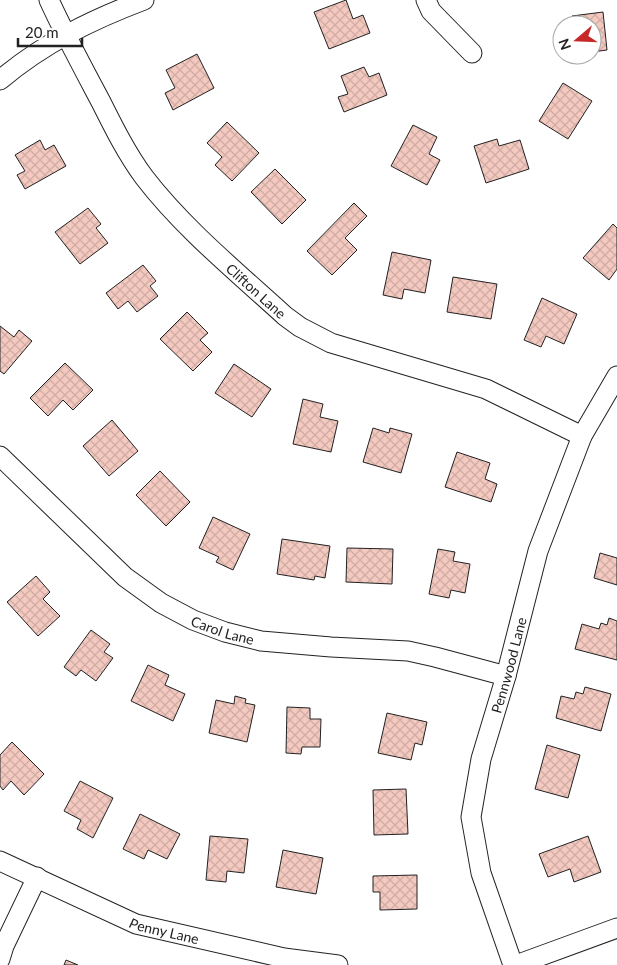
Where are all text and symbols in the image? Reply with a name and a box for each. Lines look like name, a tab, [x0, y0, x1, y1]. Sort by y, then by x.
scale bar	[18, 15, 81, 47]
north arrow	[552, 15, 602, 65]
text: 20 m	[25, 23, 59, 41]
text: N	[554, 37, 574, 52]
street label: Clifton Lane	[223, 259, 290, 322]
street label: Carol Lane	[189, 612, 256, 647]
street label: Pennwood Lane	[487, 615, 529, 715]
street label: Penny Lane	[127, 914, 201, 947]

